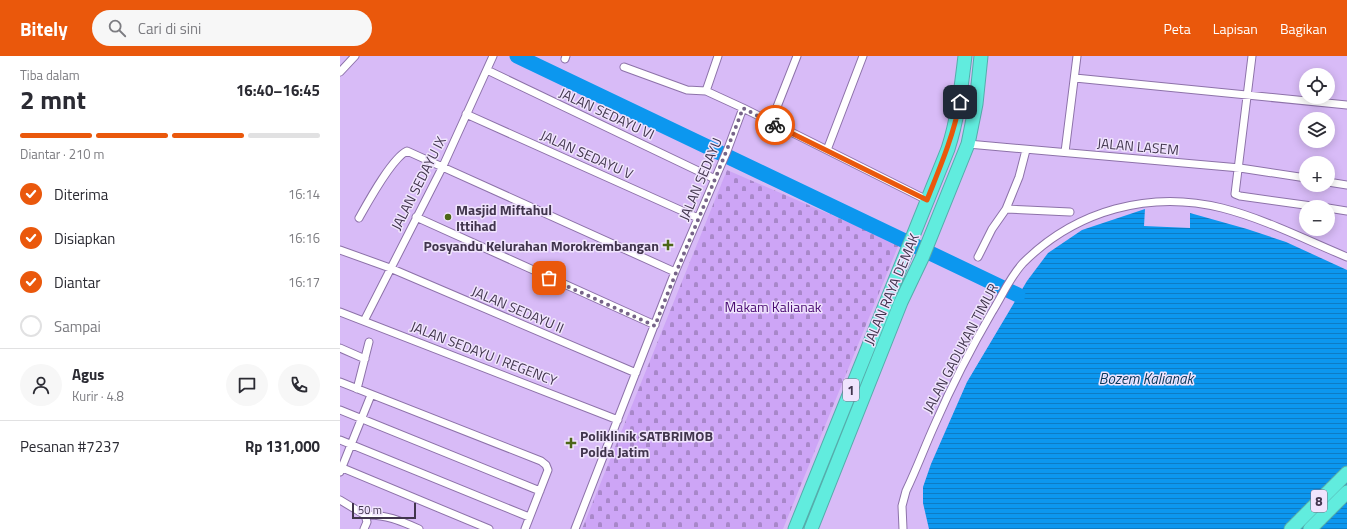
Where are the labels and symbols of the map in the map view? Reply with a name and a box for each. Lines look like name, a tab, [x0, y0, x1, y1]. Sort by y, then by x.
street label: JALAN SEDAYU VI	[556, 82, 658, 144]
pin	[943, 85, 977, 119]
courier	[755, 105, 795, 145]
street label: JALAN SEDAYU V	[537, 124, 637, 184]
street label: JALAN SEDAYU IX	[385, 132, 451, 234]
street label: JALAN LASEM	[1096, 132, 1180, 160]
street label: JALAN SEDAYU	[673, 134, 727, 224]
place label: Masjid Miftahul Ittihad	[456, 199, 552, 236]
marker: Masjid Miftahul Ittihad	[443, 212, 453, 222]
street label: JALAN RAYA DEMAK	[858, 230, 924, 348]
place label: Posyandu Kelurahan Morokrembangan	[423, 235, 659, 256]
marker: Posyandu Kelurahan Morokrembangan	[662, 239, 674, 251]
pin	[532, 261, 566, 295]
street label: JALAN GADUKAN TIMUR	[917, 279, 1003, 417]
street label: JALAN SEDAYU II	[469, 280, 567, 338]
park label: Makam Kalianak	[725, 296, 822, 317]
street label: JALAN SEDAYU I REGENCY	[408, 315, 561, 391]
water label: Bozem Kalianak	[1099, 367, 1196, 390]
road number: 1	[843, 379, 859, 401]
place label: Poliklinik SATBRIMOB Polda Jatim	[580, 425, 713, 462]
marker: Poliklinik SATBRIMOB Polda Jatim	[565, 437, 577, 449]
road number: 8	[1311, 490, 1327, 512]
scale bar	[352, 501, 416, 520]

